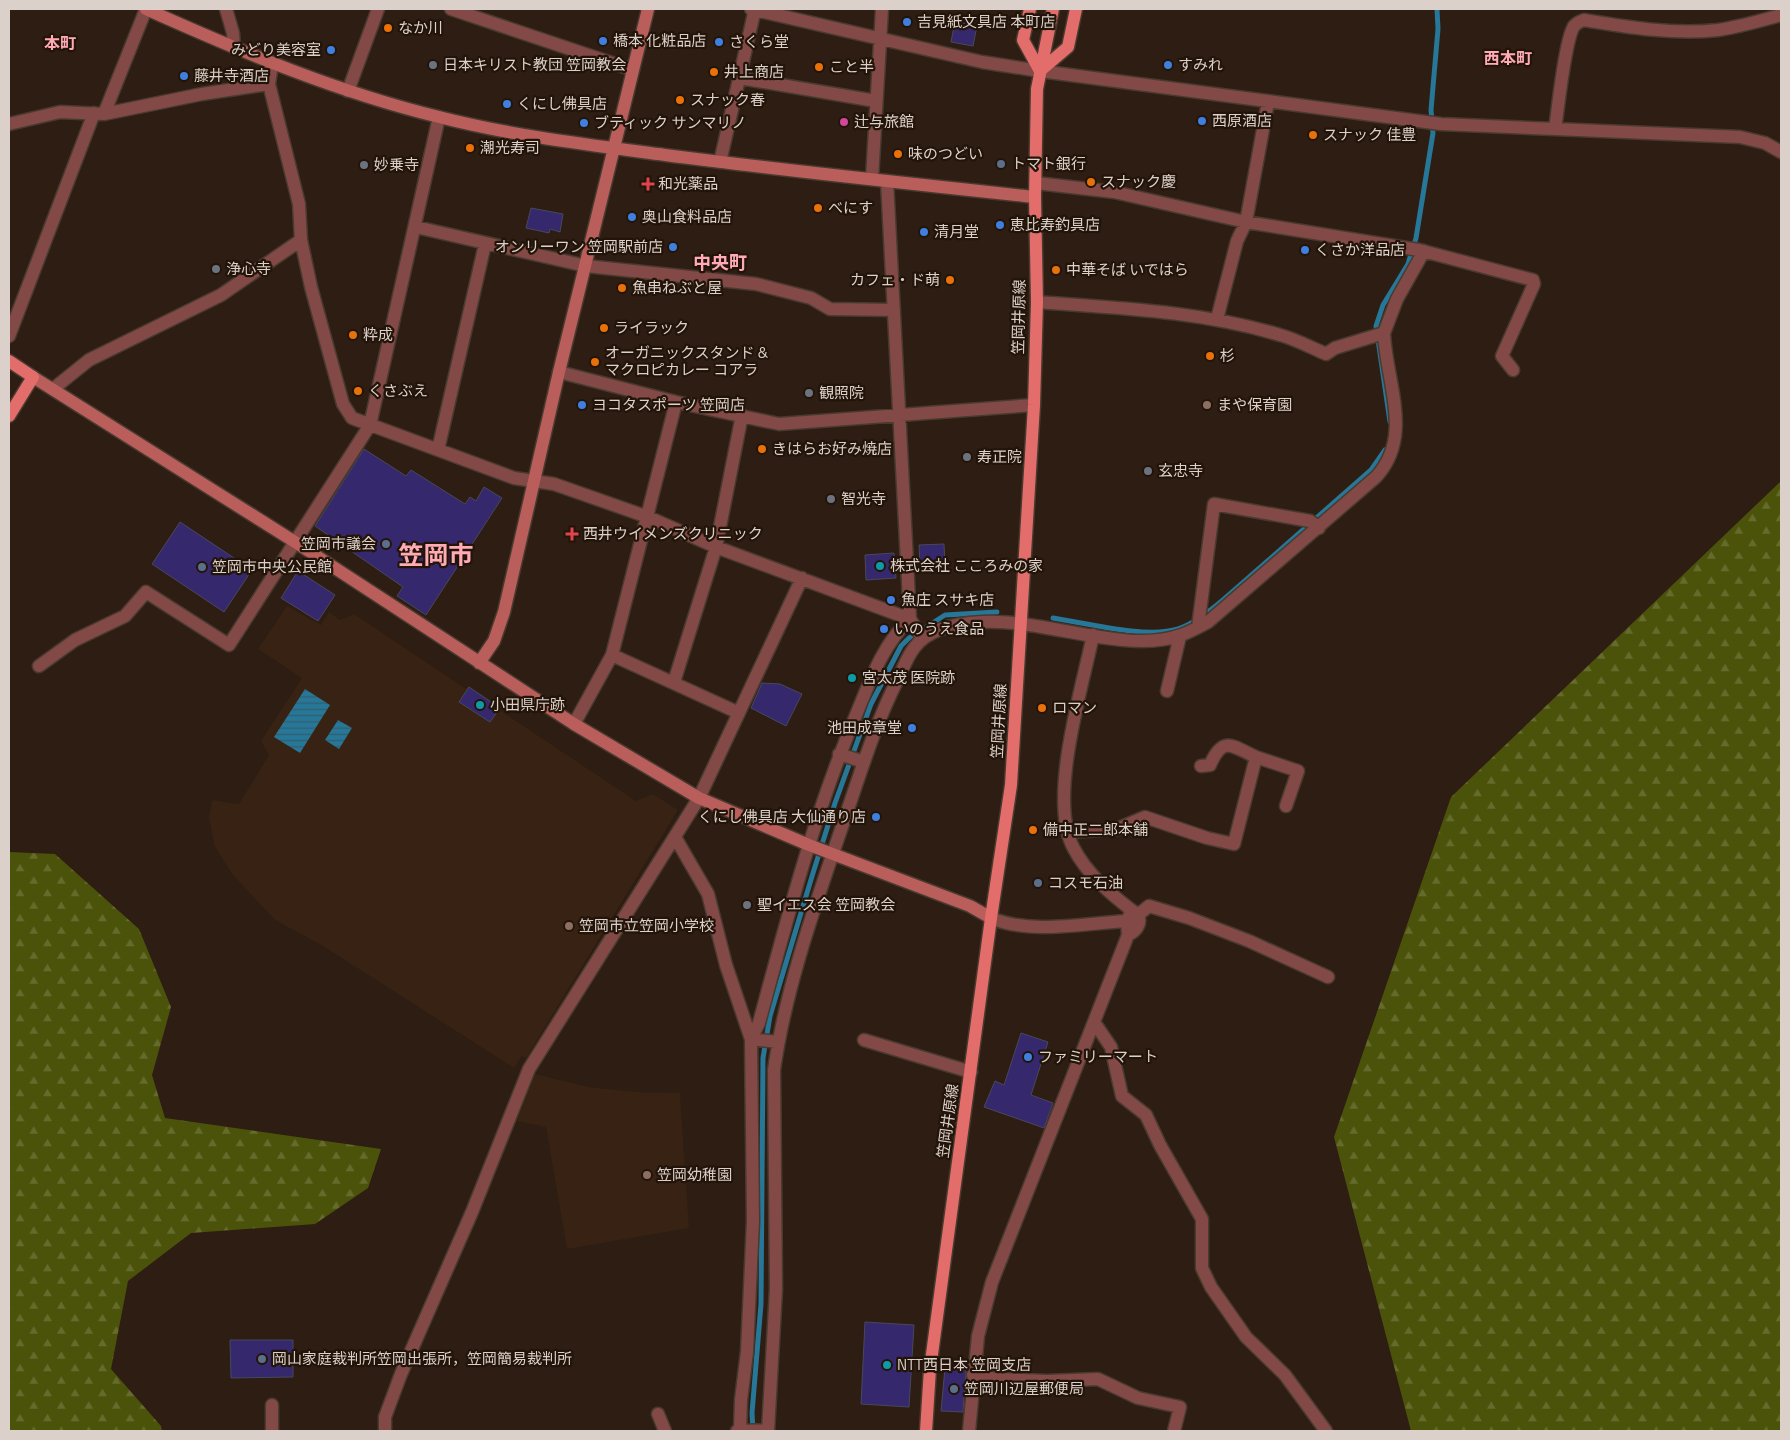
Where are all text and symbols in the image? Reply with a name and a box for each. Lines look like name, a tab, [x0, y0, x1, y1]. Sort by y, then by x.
place label: 吉見紙文具店 本町店	[917, 10, 1055, 33]
place label: なか川	[398, 16, 443, 39]
marker: 吉見紙文具店 本町店	[901, 16, 913, 28]
marker: なか川	[382, 22, 394, 34]
place label: 橋本 化粧品店	[613, 29, 706, 52]
place label: さくら堂	[729, 30, 789, 53]
district label: 本町	[44, 31, 76, 55]
marker: 橋本 化粧品店	[597, 35, 609, 47]
marker: さくら堂	[713, 36, 725, 48]
place label: みどり美容室	[231, 38, 321, 61]
marker: みどり美容室	[325, 44, 337, 56]
district label: 西本町	[1484, 46, 1532, 70]
place label: 日本キリスト教団 笠岡教会	[443, 53, 626, 76]
place label: すみれ	[1178, 53, 1223, 76]
place label: こと半	[829, 55, 874, 78]
marker: 日本キリスト教団 笠岡教会	[427, 59, 439, 71]
marker: すみれ	[1162, 59, 1174, 71]
place label: 井上商店	[724, 60, 784, 83]
marker: こと半	[813, 61, 825, 73]
place label: 藤井寺酒店	[194, 64, 269, 87]
marker: 井上商店	[708, 66, 720, 78]
marker: 藤井寺酒店	[178, 70, 190, 82]
place label: スナック春	[690, 88, 765, 111]
place label: くにし佛具店	[517, 92, 607, 115]
marker: スナック春	[674, 94, 686, 106]
marker: くにし佛具店	[501, 98, 513, 110]
place label: 西原酒店	[1212, 109, 1272, 132]
place label: 辻与旅館	[854, 110, 914, 133]
place label: ブティック サンマリノ	[594, 111, 746, 134]
marker: 西原酒店	[1196, 115, 1208, 127]
marker: 辻与旅館	[838, 116, 850, 128]
marker: ブティック サンマリノ	[578, 117, 590, 129]
place label: スナック 佳豊	[1323, 123, 1416, 146]
marker: スナック 佳豊	[1307, 129, 1319, 141]
place label: 潮光寿司	[480, 136, 540, 159]
marker: 潮光寿司	[464, 142, 476, 154]
place label: 味のつどい	[908, 142, 983, 165]
marker: 味のつどい	[892, 148, 904, 160]
place label: トマト銀行	[1011, 152, 1086, 175]
place label: 妙乗寺	[374, 153, 419, 176]
marker: トマト銀行	[995, 158, 1007, 170]
marker: 妙乗寺	[358, 159, 370, 171]
place label: スナック慶	[1101, 170, 1176, 193]
place label: 和光薬品	[658, 172, 718, 195]
marker: スナック慶	[1085, 176, 1097, 188]
marker: 和光薬品	[642, 178, 654, 190]
place label: べにす	[828, 196, 873, 219]
marker: べにす	[812, 202, 824, 214]
place label: 奥山食料品店	[642, 205, 732, 228]
marker: 奥山食料品店	[626, 211, 638, 223]
place label: 恵比寿釣具店	[1010, 213, 1100, 236]
marker: 恵比寿釣具店	[994, 219, 1006, 231]
place label: 清月堂	[934, 220, 979, 243]
marker: 清月堂	[918, 226, 930, 238]
place label: オンリーワン 笠岡駅前店	[495, 235, 663, 258]
place label: くさか洋品店	[1315, 238, 1405, 261]
marker: オンリーワン 笠岡駅前店	[667, 241, 679, 253]
marker: くさか洋品店	[1299, 244, 1311, 256]
district label: 中央町	[693, 249, 747, 276]
place label: 浄心寺	[226, 257, 271, 280]
place label: 中華そば いではら	[1066, 258, 1189, 281]
marker: 浄心寺	[210, 263, 222, 275]
marker: 中華そば いではら	[1050, 264, 1062, 276]
place label: カフェ・ド萌	[850, 268, 940, 291]
marker: カフェ・ド萌	[944, 274, 956, 286]
place label: 魚串ねぶと屋	[632, 276, 722, 299]
street label: 笠岡井原線	[1006, 279, 1031, 355]
marker: 魚串ねぶと屋	[616, 282, 628, 294]
place label: ライラック	[614, 316, 689, 339]
marker: ライラック	[598, 322, 610, 334]
place label: 粋成	[363, 323, 393, 346]
marker: 粋成	[347, 329, 359, 341]
place label: オーガニックスタンド & マクロピカレー コアラ	[605, 341, 769, 381]
place label: 杉	[1220, 344, 1235, 367]
marker: 杉	[1204, 350, 1216, 362]
marker: オーガニックスタンド & マクロピカレー コアラ	[589, 356, 601, 368]
place label: くさぶえ	[368, 379, 428, 402]
place label: 観照院	[819, 381, 864, 404]
marker: くさぶえ	[352, 385, 364, 397]
marker: 観照院	[803, 387, 815, 399]
place label: ヨコタスポーツ 笠岡店	[592, 393, 745, 416]
place label: まや保育園	[1217, 393, 1292, 416]
marker: ヨコタスポーツ 笠岡店	[576, 399, 588, 411]
marker: まや保育園	[1201, 399, 1213, 411]
place label: きはらお好み焼店	[772, 437, 892, 460]
marker: きはらお好み焼店	[756, 443, 768, 455]
place label: 寿正院	[977, 445, 1022, 468]
marker: 寿正院	[961, 451, 973, 463]
place label: 玄忠寺	[1158, 459, 1203, 482]
marker: 玄忠寺	[1142, 465, 1154, 477]
place label: 智光寺	[841, 487, 886, 510]
marker: 智光寺	[825, 493, 837, 505]
place label: 西井ウイメンズクリニック	[583, 522, 763, 545]
marker: 西井ウイメンズクリニック	[565, 527, 579, 541]
place label: 笠岡市議会	[301, 532, 376, 555]
district label: 笠岡市	[398, 536, 474, 574]
marker: 笠岡市議会	[380, 538, 392, 550]
place label: 株式会社 こころみの家	[890, 554, 1043, 577]
place label: 笠岡市中央公民館	[212, 555, 332, 578]
marker: 株式会社 こころみの家	[874, 560, 886, 572]
marker: 笠岡市中央公民館	[196, 561, 208, 573]
place label: 魚庄 スサキ店	[901, 588, 994, 611]
marker: 魚庄 スサキ店	[885, 594, 897, 606]
place label: いのうえ食品	[894, 617, 984, 640]
marker: いのうえ食品	[878, 623, 890, 635]
place label: 宮太茂 医院跡	[862, 666, 955, 689]
marker: 宮太茂 医院跡	[846, 672, 858, 684]
street label: 笠岡井原線	[985, 683, 1012, 759]
place label: 小田県庁跡	[490, 693, 565, 716]
place label: ロマン	[1052, 696, 1097, 719]
marker: 小田県庁跡	[474, 699, 486, 711]
marker: ロマン	[1036, 702, 1048, 714]
place label: 池田成章堂	[827, 716, 902, 739]
marker: 池田成章堂	[906, 722, 918, 734]
place label: くにし佛具店 大仙通り店	[698, 805, 866, 828]
marker: くにし佛具店 大仙通り店	[870, 811, 882, 823]
place label: 備中正二郎本舗	[1043, 818, 1148, 841]
marker: 備中正二郎本舗	[1027, 824, 1039, 836]
place label: コスモ石油	[1048, 871, 1123, 894]
marker: コスモ石油	[1032, 877, 1044, 889]
place label: 聖イエス会 笠岡教会	[757, 893, 895, 916]
marker: 聖イエス会 笠岡教会	[741, 899, 753, 911]
place label: 笠岡市立笠岡小学校	[579, 914, 714, 937]
marker: 笠岡市立笠岡小学校	[563, 920, 575, 932]
place label: ファミリーマート	[1038, 1045, 1158, 1068]
marker: ファミリーマート	[1022, 1051, 1034, 1063]
street label: 笠岡井原線	[931, 1082, 964, 1160]
place label: 笠岡幼稚園	[657, 1163, 732, 1186]
marker: 笠岡幼稚園	[641, 1169, 653, 1181]
place label: 岡山家庭裁判所笠岡出張所，笠岡簡易裁判所	[272, 1347, 572, 1370]
marker: 岡山家庭裁判所笠岡出張所，笠岡簡易裁判所	[256, 1353, 268, 1365]
place label: NTT西日本 笠岡支店	[897, 1353, 1031, 1376]
marker: NTT西日本 笠岡支店	[881, 1359, 893, 1371]
place label: 笠岡川辺屋郵便局	[964, 1377, 1084, 1400]
marker: 笠岡川辺屋郵便局	[948, 1383, 960, 1395]

